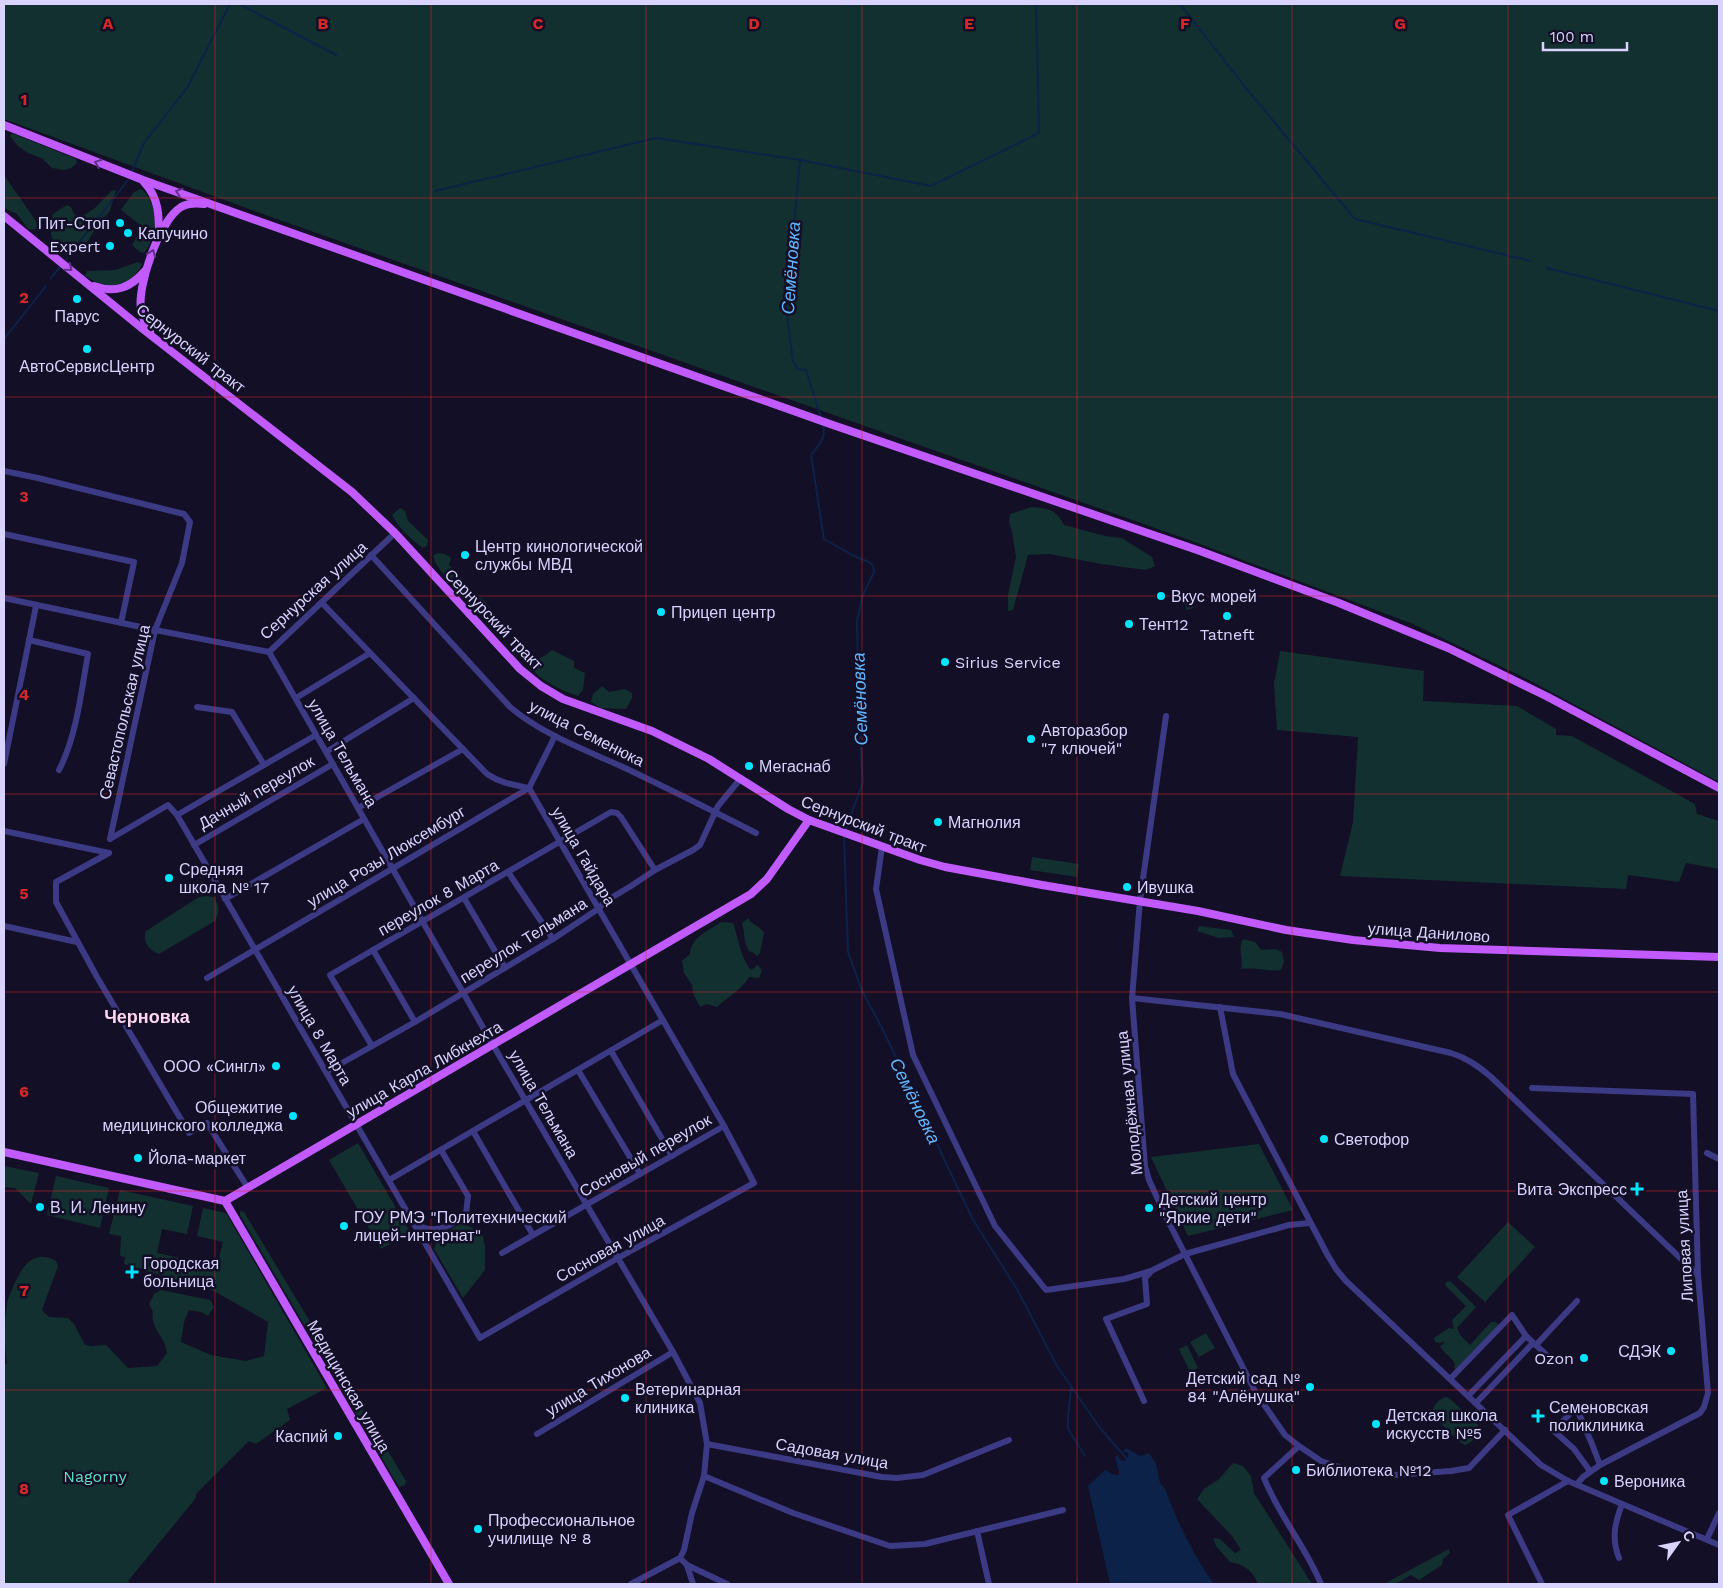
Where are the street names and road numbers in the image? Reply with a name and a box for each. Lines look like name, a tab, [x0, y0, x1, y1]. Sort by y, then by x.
street label: Сернурский тракт	[132, 300, 249, 397]
street label: Сернурская улица	[256, 537, 371, 643]
street label: Сернурский тракт	[441, 565, 547, 674]
street label: Севастопольская улица	[95, 623, 154, 801]
street label: улица Тельмана	[304, 696, 381, 811]
street label: улица Семенюка	[526, 696, 648, 771]
street label: Дачный переулок	[195, 751, 318, 833]
street label: Сернурский тракт	[798, 792, 930, 857]
street label: улица Розы Люксембург	[304, 802, 469, 911]
street label: улица Гайдара	[548, 803, 620, 909]
street label: переулок 8 Марта	[375, 855, 502, 940]
street label: переулок Тельмана	[456, 894, 590, 987]
street label: улица Данилово	[1367, 919, 1491, 946]
street label: улица 8 Марта	[283, 982, 356, 1088]
street label: улица Карла Либкнехта	[343, 1017, 506, 1122]
street label: Молодёжная улица	[1112, 1030, 1147, 1176]
street label: улица Тельмана	[505, 1047, 582, 1162]
street label: Сосновый переулок	[576, 1110, 715, 1201]
street label: Липовая улица	[1672, 1189, 1697, 1303]
street label: Сосновая улица	[552, 1211, 668, 1286]
street label: Медицинская улица	[303, 1317, 394, 1456]
street label: улица Тихонова	[542, 1343, 654, 1420]
street label: Садовая улица	[774, 1434, 890, 1473]

